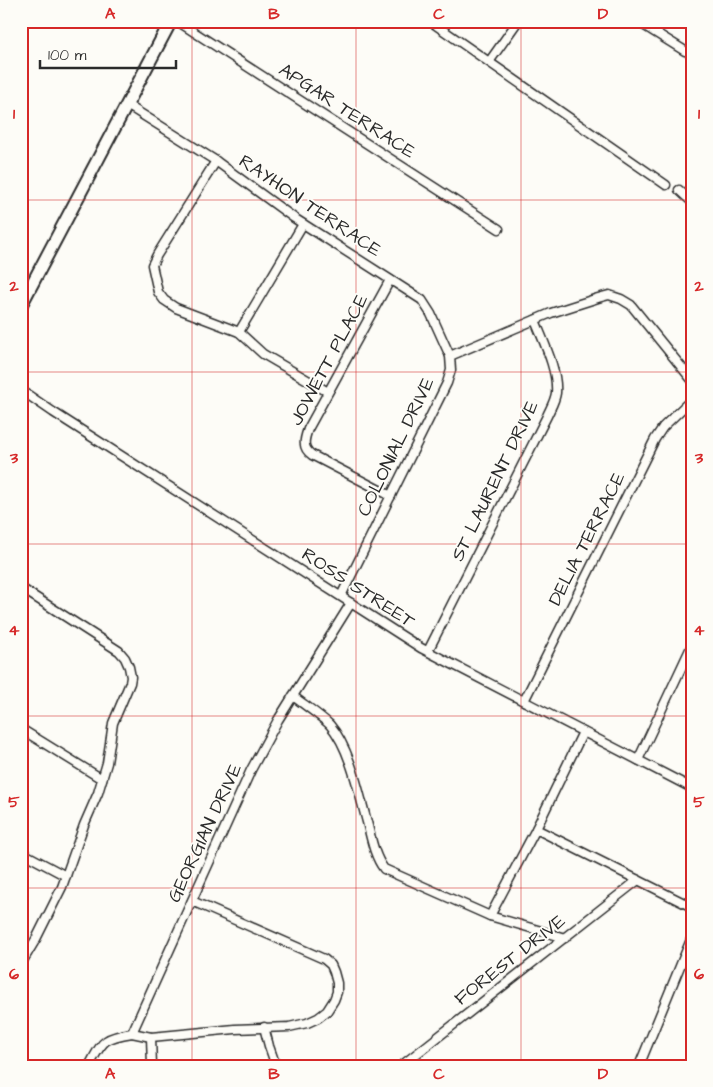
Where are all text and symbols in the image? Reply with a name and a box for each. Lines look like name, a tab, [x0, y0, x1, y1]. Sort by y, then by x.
text: A	[105, 3, 116, 25]
text: B	[268, 3, 280, 25]
text: C	[433, 3, 445, 25]
text: D	[598, 3, 609, 25]
scale bar	[40, 38, 176, 70]
text: 100 m	[48, 45, 87, 66]
street label: APGAR TERRACE	[273, 57, 421, 165]
text: 1	[13, 103, 16, 125]
text: 1	[698, 103, 701, 125]
street label: RAYHON TERRACE	[233, 148, 387, 264]
text: 2	[8, 275, 19, 297]
text: 2	[693, 275, 704, 297]
street label: JOWETT PLACE	[283, 290, 375, 430]
street label: COLONIAL DRIVE	[351, 373, 441, 521]
street label: ST LAURENT DRIVE	[444, 396, 546, 566]
text: 3	[9, 447, 19, 469]
text: 3	[694, 447, 704, 469]
street label: DELIA TERRACE	[542, 468, 632, 610]
street label: ROSS STREET	[296, 541, 420, 635]
text: 4	[9, 619, 20, 641]
text: 4	[694, 619, 705, 641]
street label: GEORGIAN DRIVE	[161, 759, 249, 907]
text: 5	[8, 791, 20, 813]
text: 5	[693, 791, 705, 813]
street label: FOREST DRIVE	[449, 908, 571, 1012]
text: 6	[9, 963, 19, 985]
text: 6	[694, 963, 704, 985]
text: A	[105, 1063, 116, 1085]
text: B	[268, 1063, 280, 1085]
text: C	[433, 1063, 445, 1085]
text: D	[598, 1063, 609, 1085]

